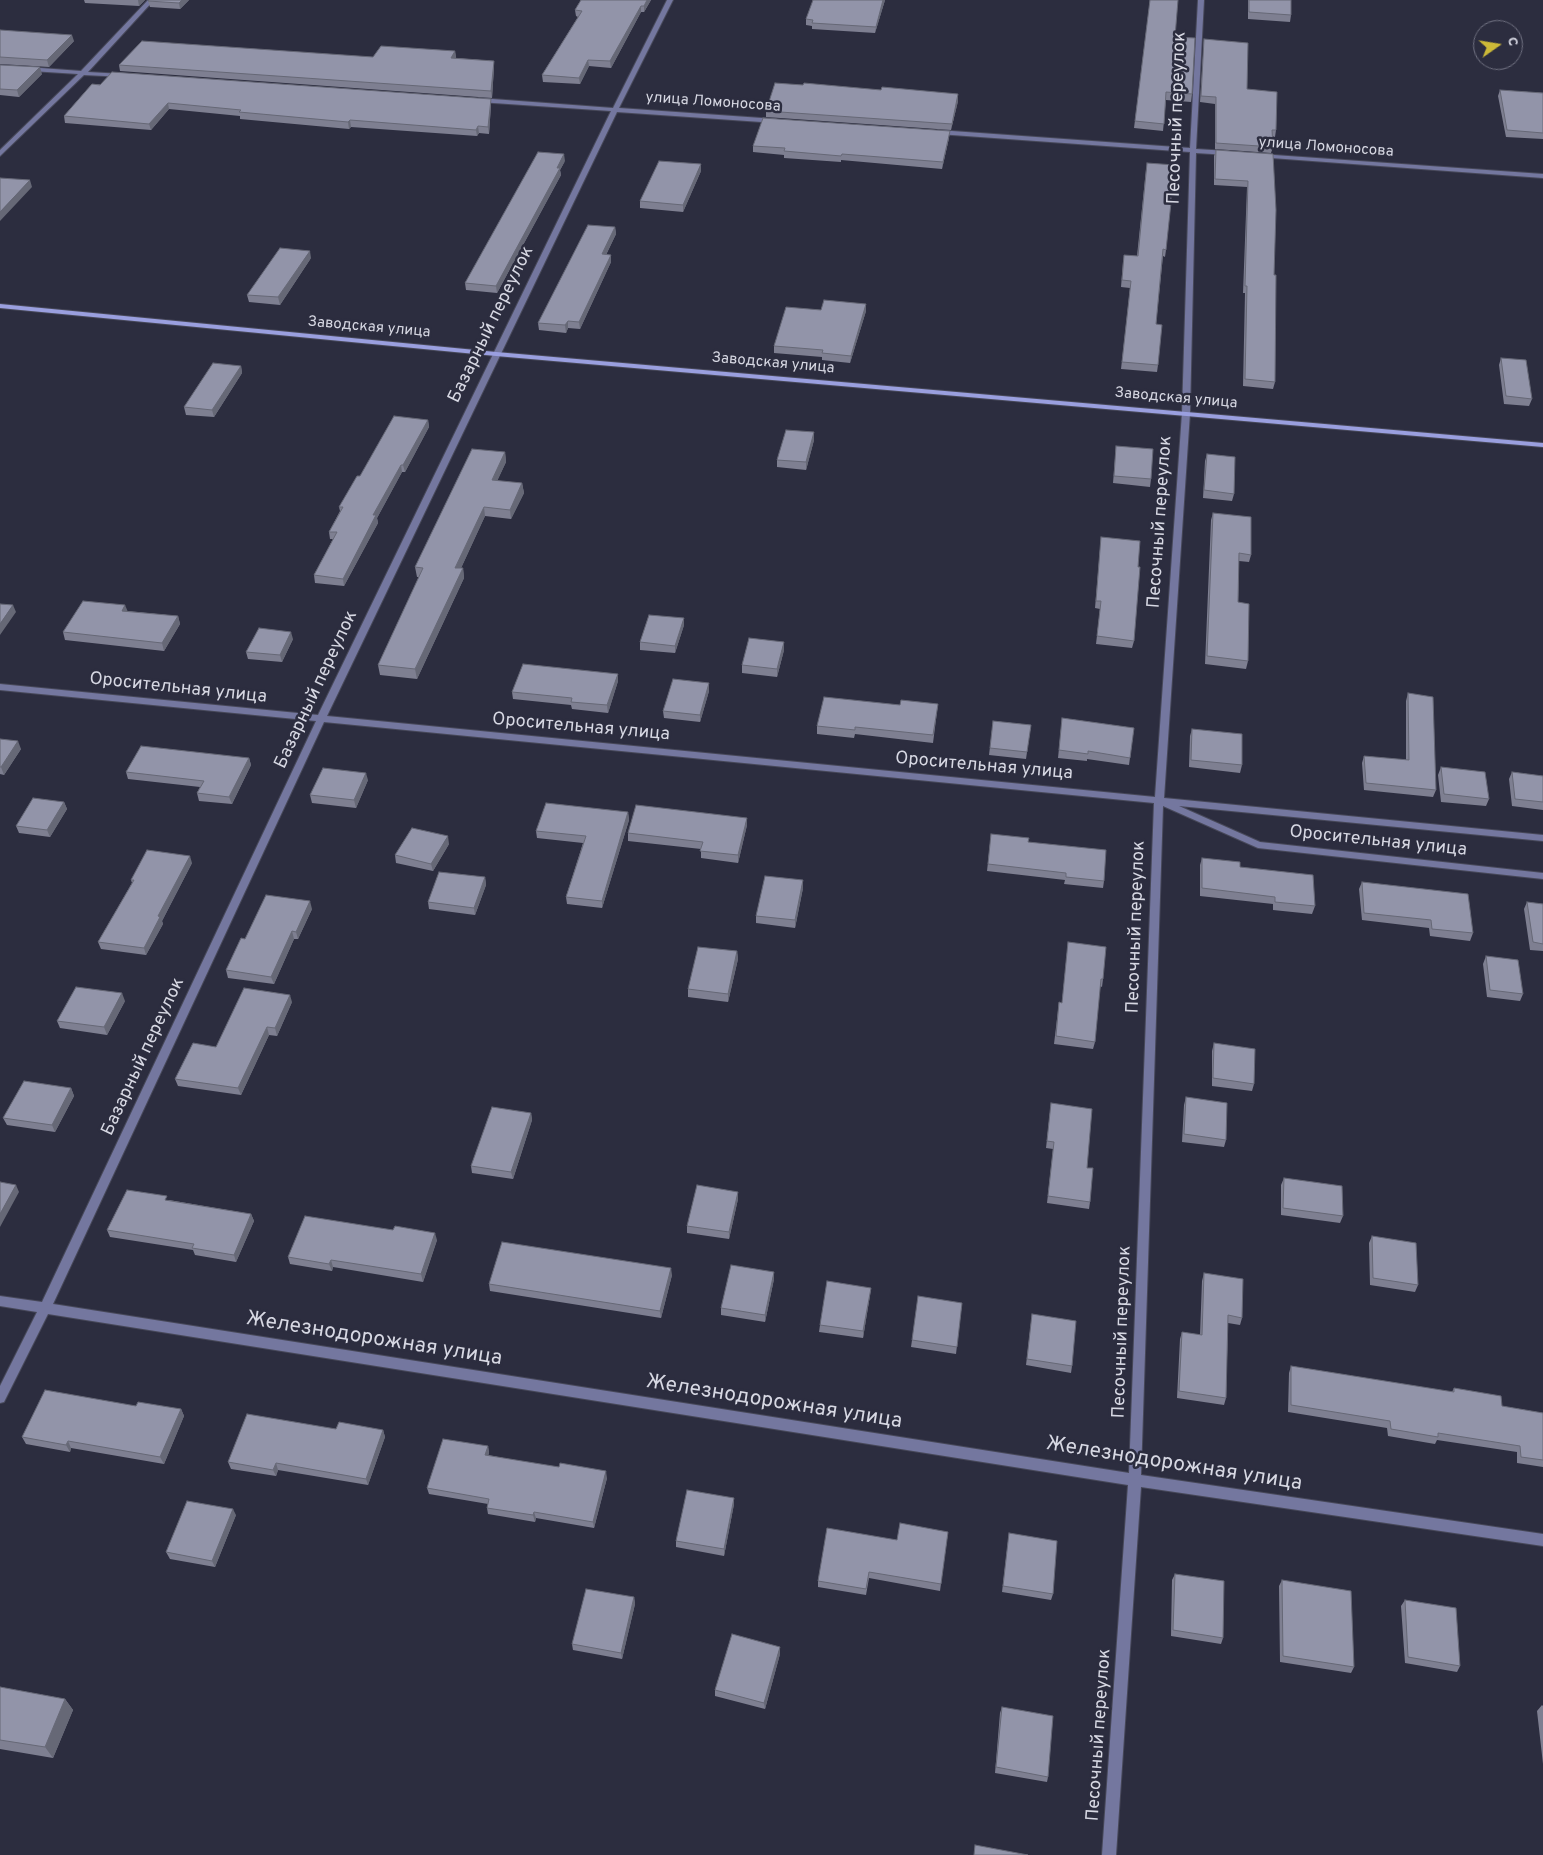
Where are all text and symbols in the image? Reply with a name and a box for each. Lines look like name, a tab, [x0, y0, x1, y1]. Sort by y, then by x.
north arrow	[1473, 20, 1523, 70]
street label: Песочный переулок	[1164, 31, 1192, 205]
text: С	[1503, 35, 1521, 48]
street label: улица Ломоносова	[645, 89, 781, 117]
street label: улица Ломоносова	[1258, 134, 1394, 162]
street label: Базарный переулок	[445, 243, 539, 407]
street label: Заводская улица	[307, 314, 431, 342]
street label: Заводская улица	[711, 350, 835, 378]
street label: Заводская улица	[1114, 385, 1238, 413]
street label: Песочный переулок	[1144, 435, 1178, 609]
street label: Базарный переулок	[271, 608, 363, 772]
street label: Оросительная улица	[88, 669, 268, 709]
street label: Оросительная улица	[491, 709, 671, 747]
street label: Оросительная улица	[894, 748, 1074, 786]
street label: Оросительная улица	[1288, 822, 1468, 862]
street label: Песочный переулок	[1123, 840, 1151, 1014]
street label: Базарный переулок	[98, 975, 190, 1139]
street label: Песочный переулок	[1109, 1245, 1137, 1419]
street label: Железнодорожная улица	[244, 1307, 504, 1373]
street label: Железнодорожная улица	[644, 1370, 904, 1436]
street label: Железнодорожная улица	[1044, 1432, 1304, 1498]
street label: Песочный переулок	[1083, 1648, 1117, 1822]

